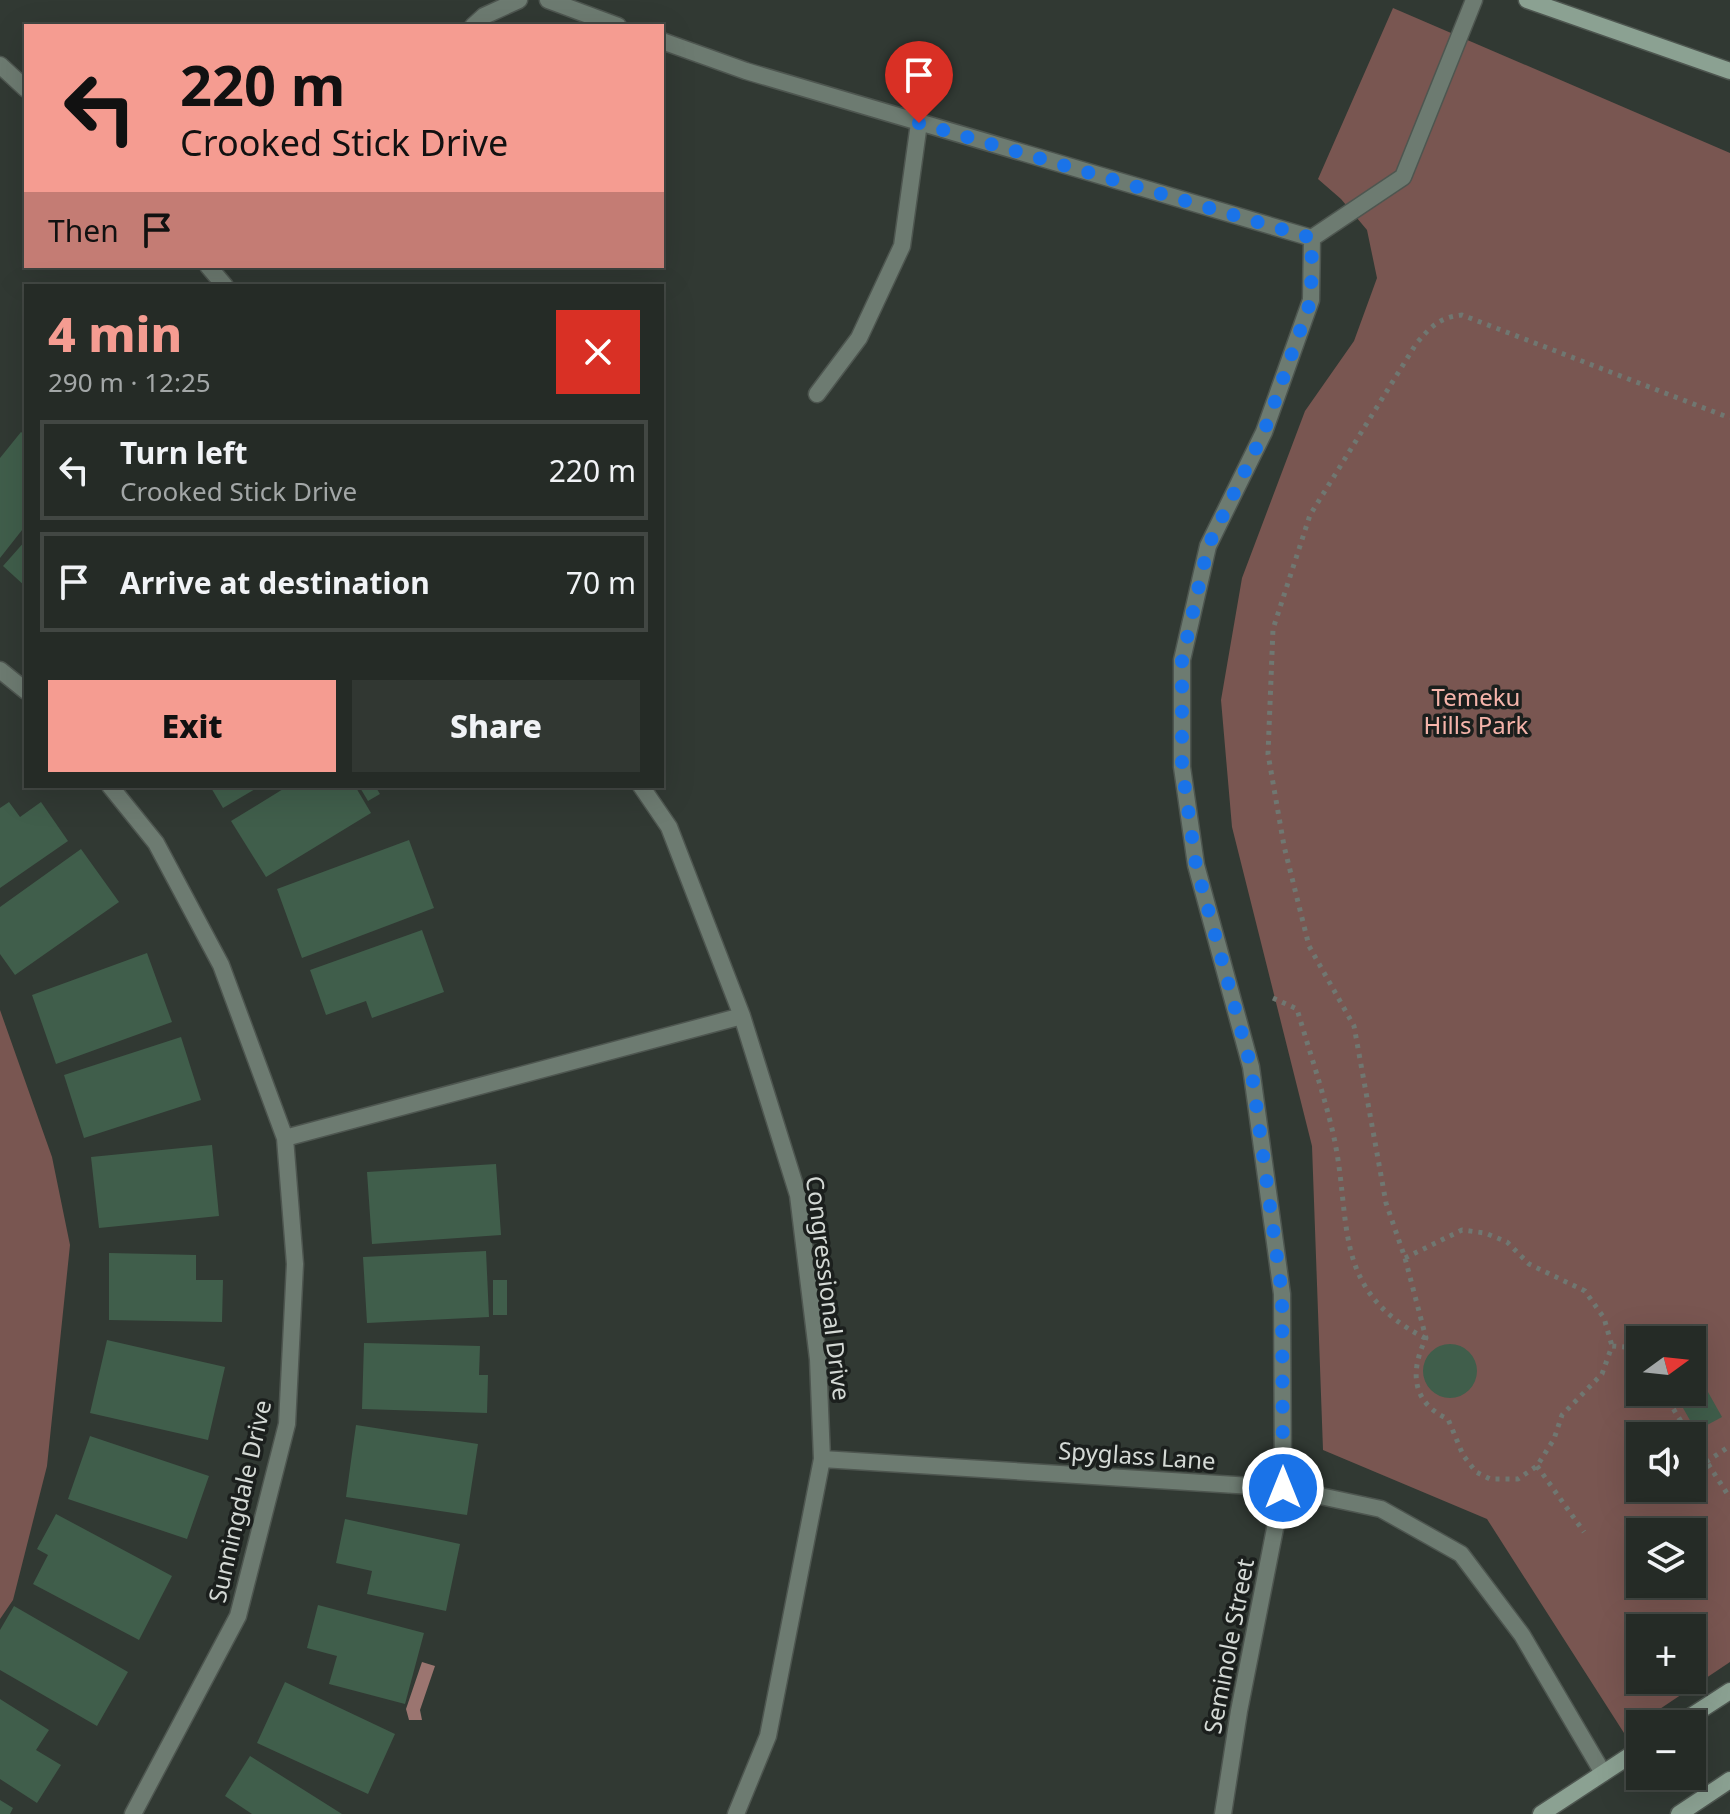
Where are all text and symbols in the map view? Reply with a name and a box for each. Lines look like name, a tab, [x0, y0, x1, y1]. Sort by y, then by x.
pin	[885, 41, 953, 123]
text: 220 m	[180, 46, 345, 122]
icon: arrive	[897, 53, 941, 97]
icon: left	[48, 56, 152, 160]
text: Crooked Stick Drive	[180, 118, 508, 167]
icon: arrive	[135, 208, 179, 252]
text: Then	[48, 210, 119, 251]
text: 4 min	[48, 301, 182, 366]
button: close	[556, 310, 640, 394]
text: 290 m · 12:25	[48, 364, 211, 400]
text: Turn left	[120, 432, 248, 473]
icon: left	[52, 448, 96, 492]
text: 220 m	[549, 450, 636, 491]
text: Crooked Stick Drive	[120, 473, 357, 509]
icon: arrive	[52, 560, 96, 604]
text: Arrive at destination	[120, 562, 430, 603]
text: 70 m	[566, 562, 636, 603]
button: Exit	[48, 680, 336, 772]
button: Share	[352, 680, 640, 772]
park label: Temeku Hills Park	[1424, 680, 1529, 741]
street label: Congressional Drive	[799, 1174, 859, 1402]
north arrow	[1626, 1326, 1706, 1406]
map controls	[1626, 1326, 1706, 1790]
street label: Sunningdale Drive	[200, 1396, 278, 1606]
button: sound	[1626, 1422, 1706, 1502]
street label: Spyglass Lane	[1057, 1433, 1217, 1477]
position arrow	[1241, 1446, 1325, 1530]
button: layers	[1626, 1518, 1706, 1598]
street label: Seminole Street	[1195, 1555, 1261, 1736]
button: +	[1626, 1614, 1706, 1694]
button: −	[1626, 1710, 1706, 1790]

